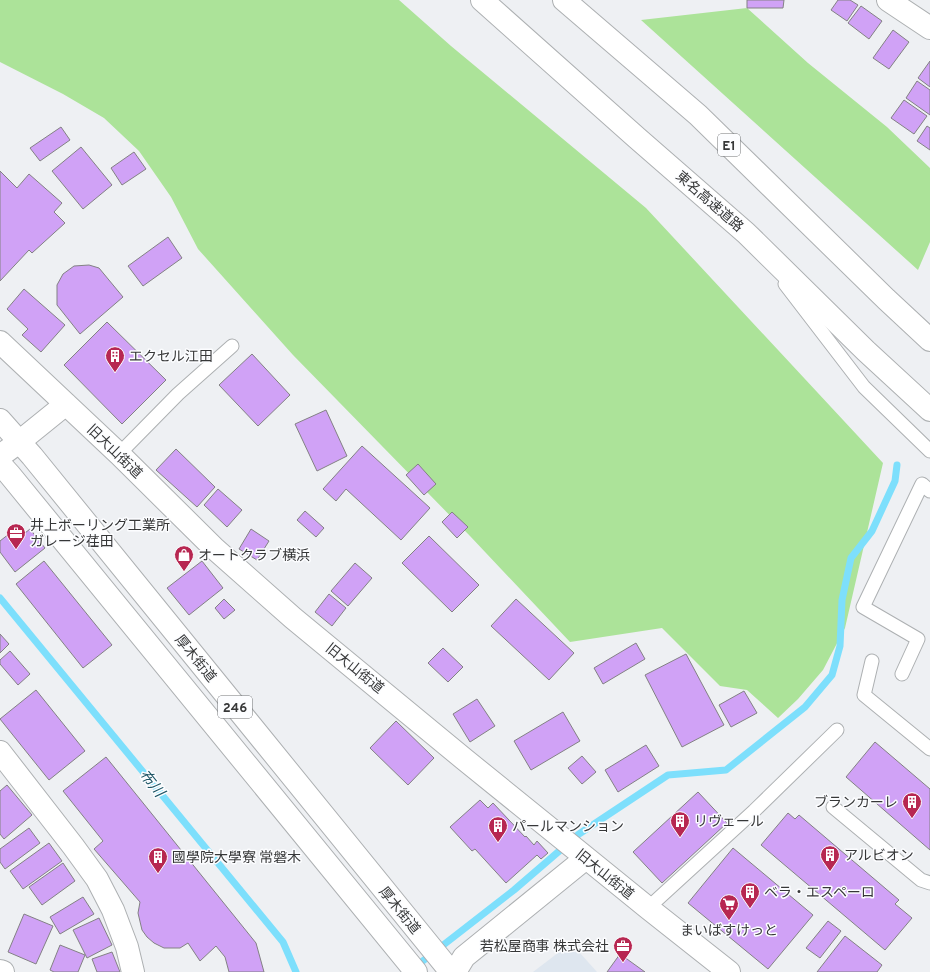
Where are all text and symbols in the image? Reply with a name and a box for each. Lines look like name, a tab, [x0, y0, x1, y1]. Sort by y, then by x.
road number: E1	[718, 134, 740, 156]
street label: 東名高速道路	[672, 168, 746, 236]
building icon: エクセル江田	[104, 345, 126, 373]
place label: エクセル江田	[129, 349, 213, 366]
street label: 旧大山街道	[83, 422, 145, 483]
place label: 井上ボーリング工業所 ガレージ荏田	[30, 517, 170, 551]
office icon: 井上ボーリング工業所 ガレージ荏田	[5, 522, 27, 550]
shop icon: オートクラブ横浜	[173, 544, 195, 572]
place label: オートクラブ横浜	[198, 547, 310, 565]
street label: 厚木街道	[171, 632, 219, 686]
street label: 旧大山街道	[322, 641, 387, 698]
road number: 246	[218, 696, 252, 718]
water label: 布川	[134, 766, 169, 803]
building icon: ブランカーレ	[901, 791, 923, 819]
place label: ブランカーレ	[814, 794, 898, 812]
building icon: リヴェール	[669, 810, 691, 838]
place label: リヴェール	[694, 814, 764, 831]
building icon: パールマンション	[487, 815, 509, 843]
place label: パールマンション	[512, 819, 624, 836]
building icon: アルビオン	[819, 844, 841, 872]
building icon: 國學院大學寮 常磐木	[147, 846, 169, 874]
street label: 旧大山街道	[572, 847, 637, 904]
place label: アルビオン	[844, 848, 914, 865]
place label: 國學院大學寮 常磐木	[172, 850, 301, 867]
building icon: ベラ・エスペーロ	[739, 881, 761, 909]
street label: 厚木街道	[375, 884, 423, 938]
place label: ベラ・エスペーロ	[764, 885, 875, 902]
supermarket icon: まいばすけっと	[718, 893, 740, 921]
place label: まいばすけっと	[680, 923, 778, 940]
office icon: 若松屋商事 株式会社	[612, 935, 634, 963]
place label: 若松屋商事 株式会社	[480, 939, 609, 956]

